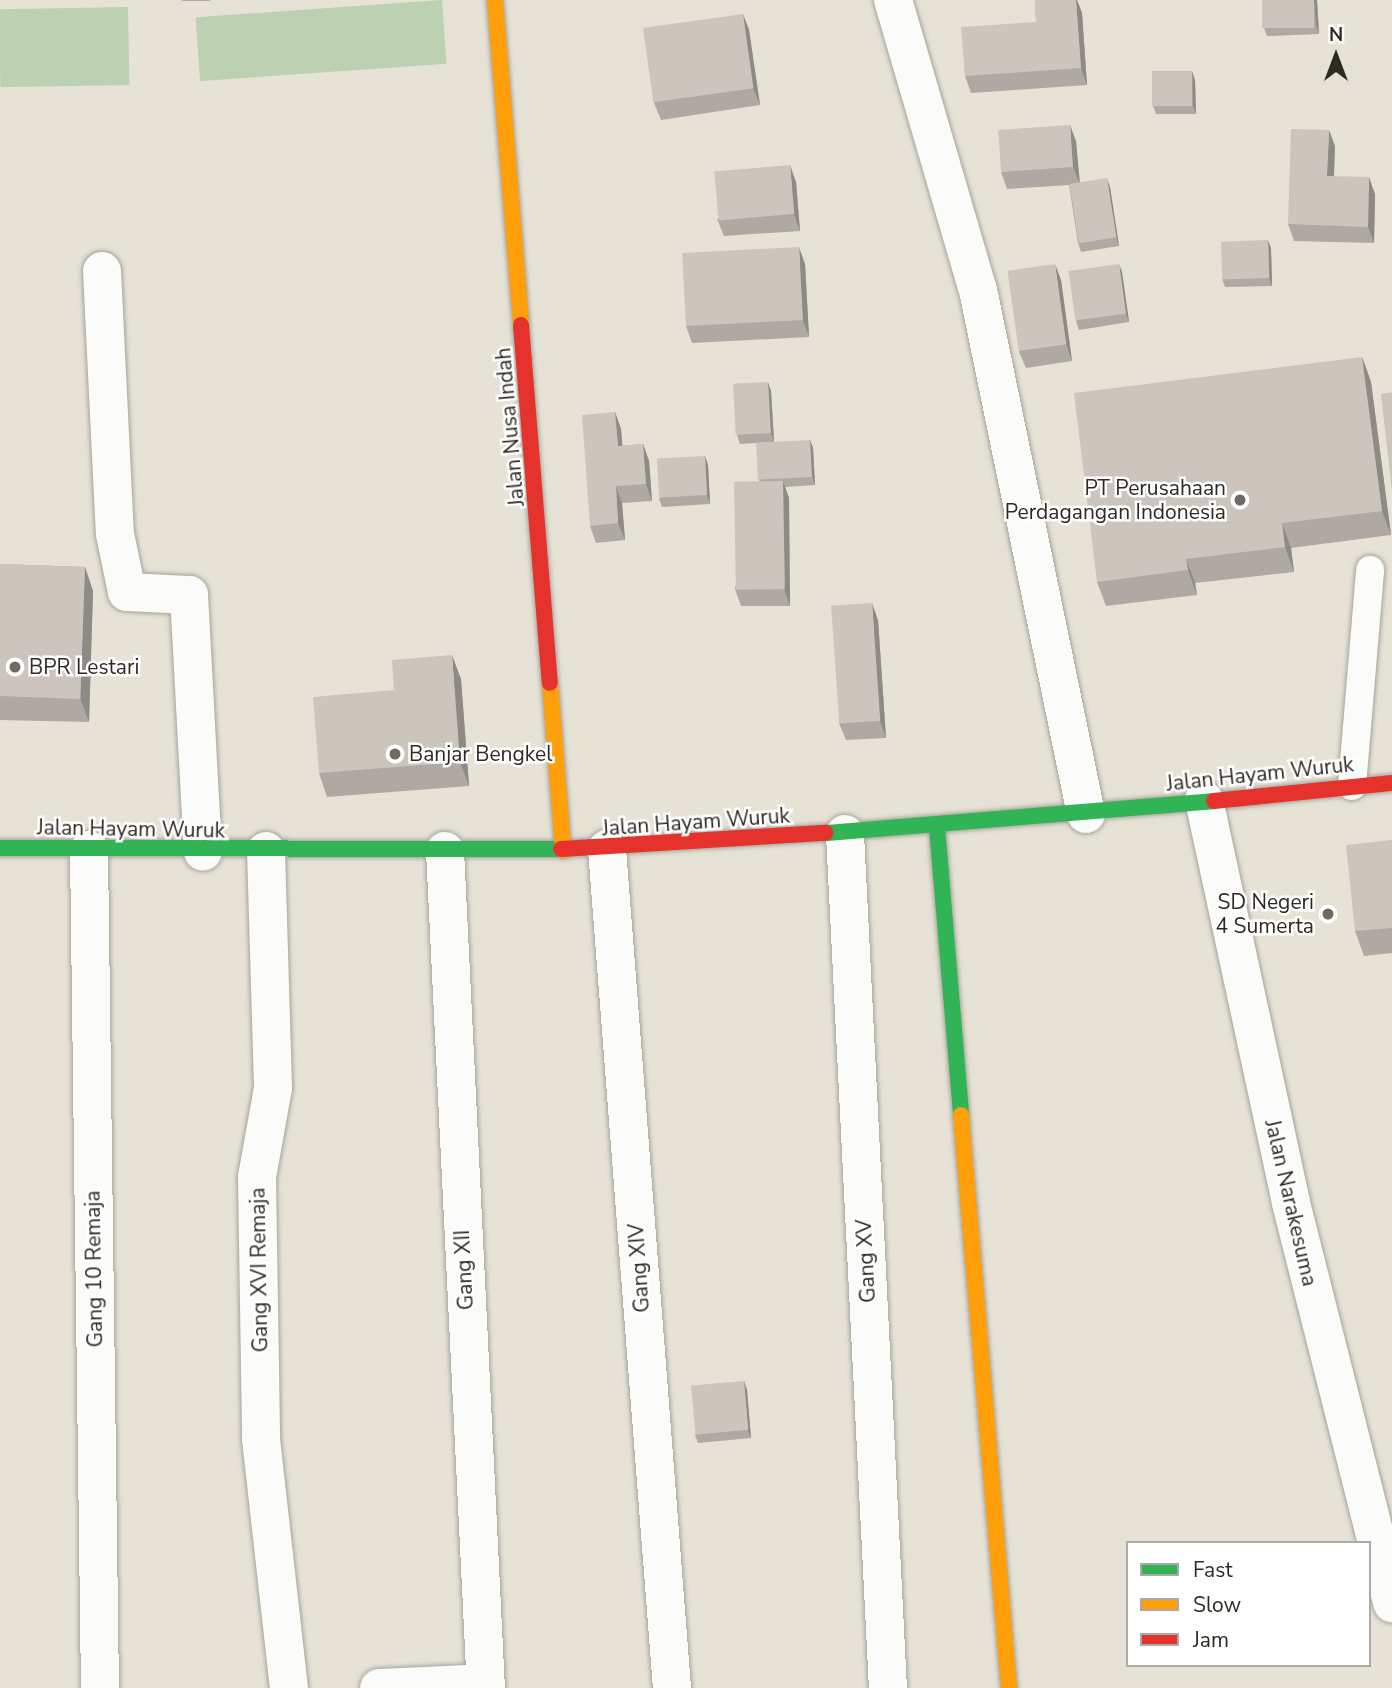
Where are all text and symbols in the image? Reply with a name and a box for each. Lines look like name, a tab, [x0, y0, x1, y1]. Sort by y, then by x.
north arrow	[1301, 21, 1371, 91]
text: N	[1329, 22, 1343, 48]
street label: Jalan Nusa Indah	[491, 347, 529, 507]
place label: PT Perusahaan Perdagangan Indonesia	[1005, 475, 1226, 525]
marker: PT Perusahaan Perdagangan Indonesia	[1232, 492, 1248, 508]
place label: BPR Lestari	[29, 654, 139, 680]
marker: BPR Lestari	[7, 659, 23, 675]
place label: Banjar Bengkel	[409, 741, 552, 767]
marker: Banjar Bengkel	[387, 746, 403, 762]
street label: Jalan Hayam Wuruk	[1165, 752, 1355, 796]
street label: Jalan Hayam Wuruk	[601, 803, 791, 841]
street label: Jalan Hayam Wuruk	[37, 815, 225, 843]
place label: SD Negeri 4 Sumerta	[1216, 889, 1314, 939]
marker: SD Negeri 4 Sumerta	[1320, 906, 1336, 922]
street label: Jalan Narakesuma	[1260, 1117, 1322, 1289]
street label: Gang XVI Remaja	[245, 1187, 273, 1353]
street label: Gang 10 Remaja	[80, 1190, 108, 1348]
street label: Gang XV	[851, 1218, 881, 1304]
street label: Gang XIV	[623, 1222, 655, 1314]
street label: Gang XII	[449, 1229, 479, 1311]
legend	[1126, 1541, 1371, 1667]
text: Fast	[1193, 1556, 1233, 1584]
text: Slow	[1193, 1591, 1241, 1619]
text: Jam	[1193, 1626, 1229, 1654]

